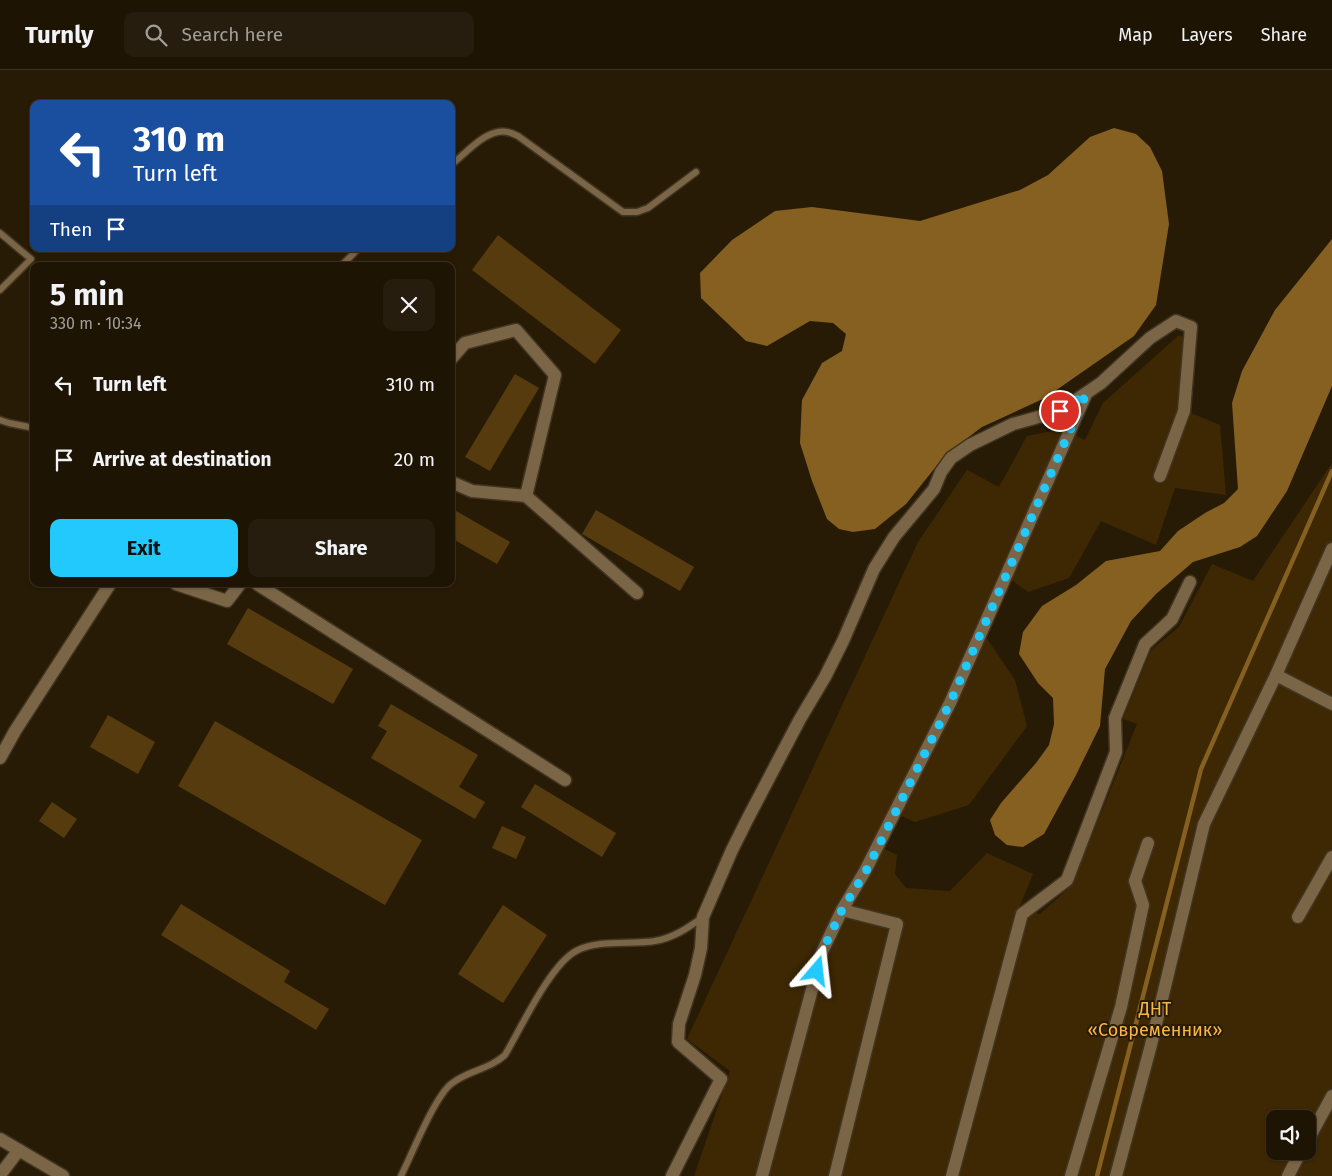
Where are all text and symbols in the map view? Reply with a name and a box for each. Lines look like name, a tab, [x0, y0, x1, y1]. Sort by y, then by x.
search box	[124, 12, 474, 57]
text: Turnly	[25, 21, 94, 49]
icon: search	[142, 21, 170, 49]
text: Search here	[182, 23, 283, 46]
text: Map	[1118, 24, 1153, 46]
text: Layers	[1181, 24, 1233, 46]
text: Share	[1261, 24, 1307, 46]
text: 310 m	[133, 118, 225, 160]
icon: left	[50, 120, 115, 185]
text: Turn left	[133, 160, 217, 187]
icon: arrive	[102, 215, 130, 243]
text: Then	[50, 218, 92, 241]
text: 5 min	[50, 277, 124, 313]
button: close	[383, 279, 435, 331]
text: 330 m · 10:34	[50, 314, 141, 333]
icon: left	[50, 371, 78, 399]
text: Turn left	[93, 373, 167, 396]
text: 310 m	[386, 373, 435, 396]
pin	[1039, 390, 1081, 432]
icon: arrive	[1046, 397, 1074, 425]
icon: arrive	[50, 446, 78, 474]
text: Arrive at destination	[93, 448, 272, 471]
text: 20 m	[394, 448, 435, 471]
button: Exit	[50, 519, 238, 577]
button: Share	[248, 519, 435, 577]
position arrow	[790, 944, 842, 996]
park label: ДНТ «Современник»	[1088, 998, 1222, 1041]
map controls	[1266, 1110, 1316, 1160]
button: sound	[1266, 1110, 1316, 1160]

